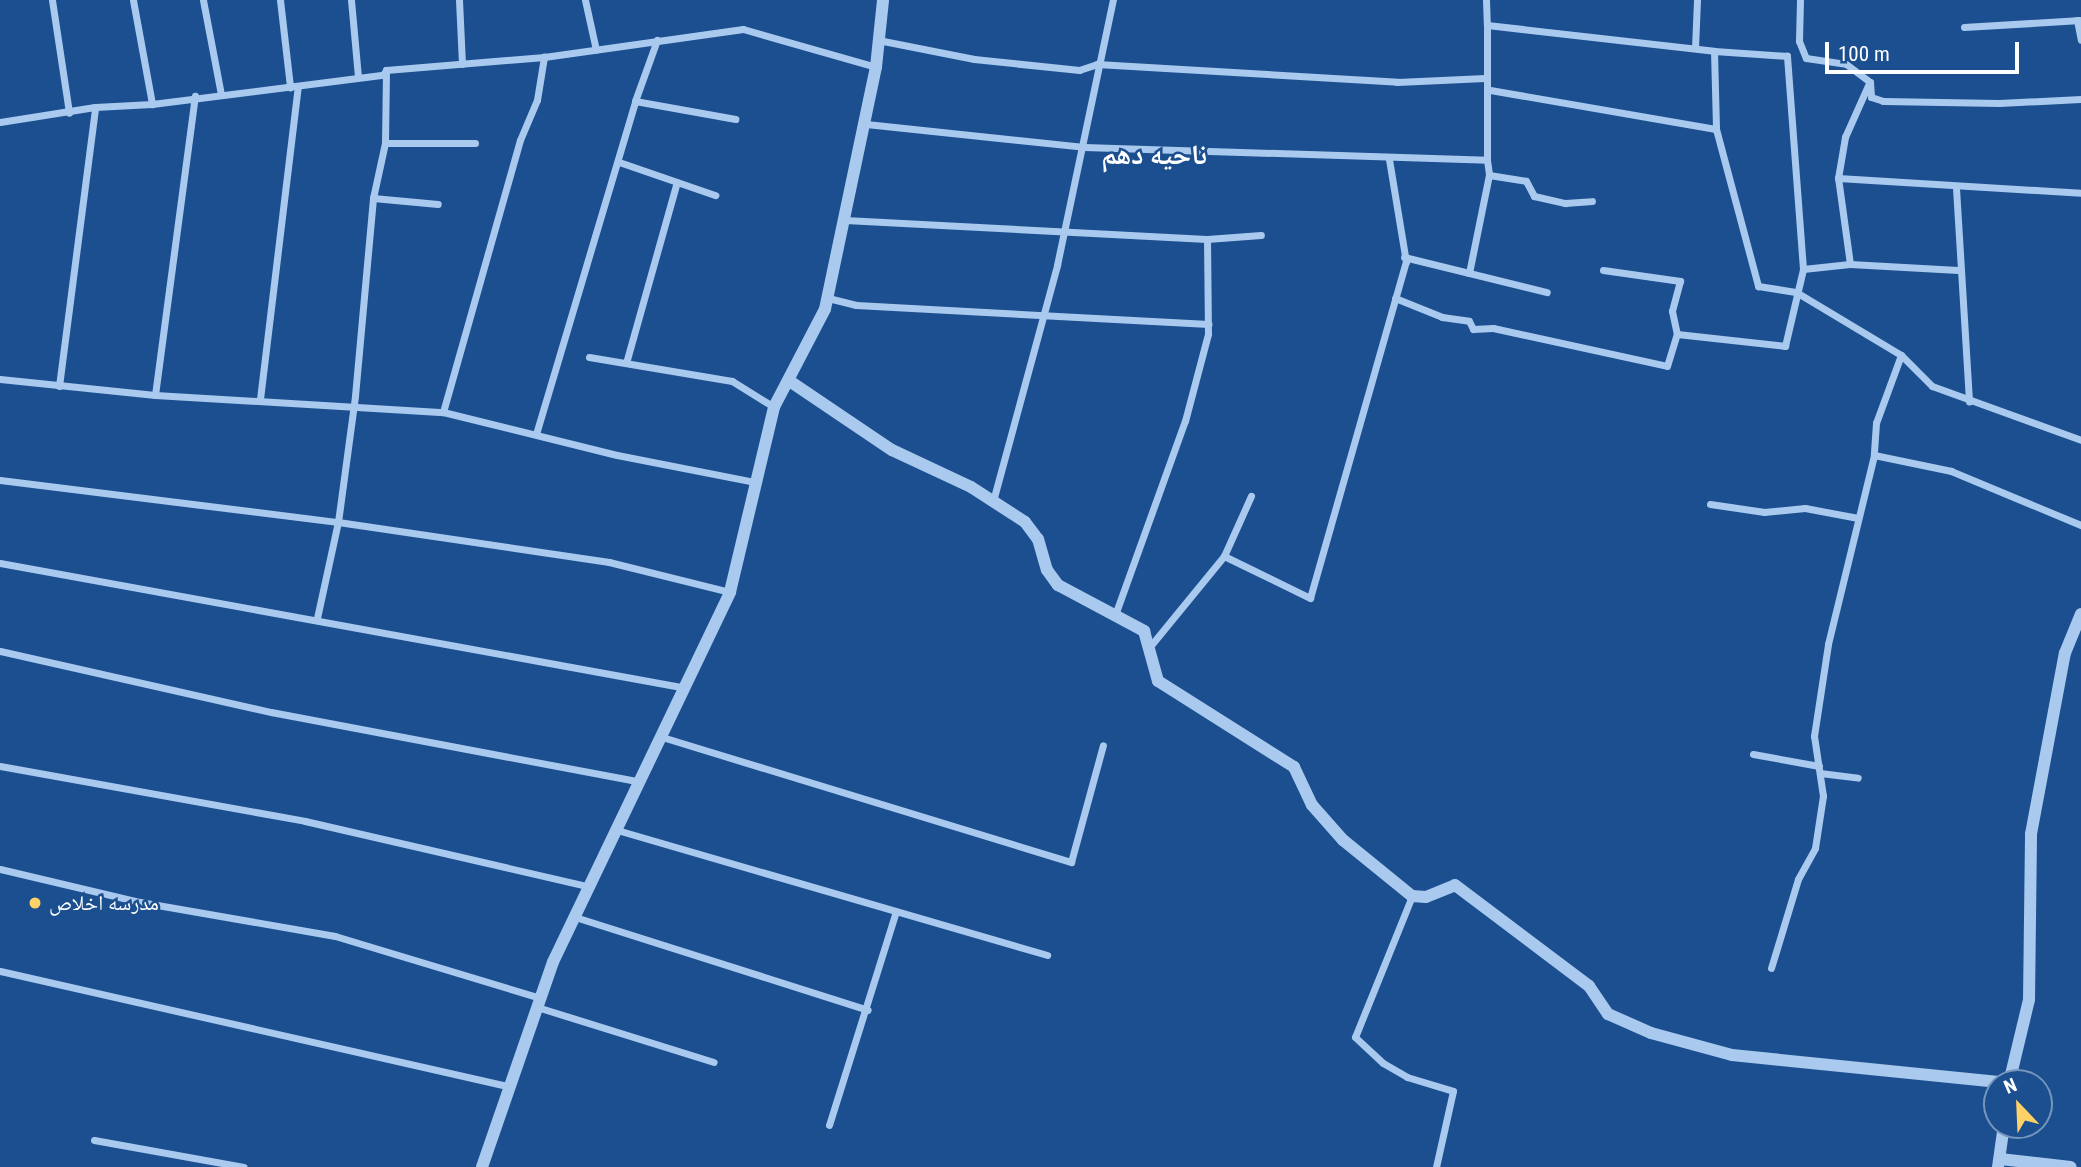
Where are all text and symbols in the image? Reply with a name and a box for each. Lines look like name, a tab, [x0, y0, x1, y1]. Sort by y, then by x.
scale bar	[1829, 28, 2023, 72]
text: 100 m	[1838, 42, 1890, 66]
district label: ناحیه دهم	[1101, 138, 1207, 172]
place label: مدرسه اخلاص	[49, 890, 159, 916]
marker: مدرسه اخلاص	[27, 895, 43, 911]
north arrow	[1983, 1069, 2053, 1139]
text: N	[2001, 1073, 2020, 1099]

